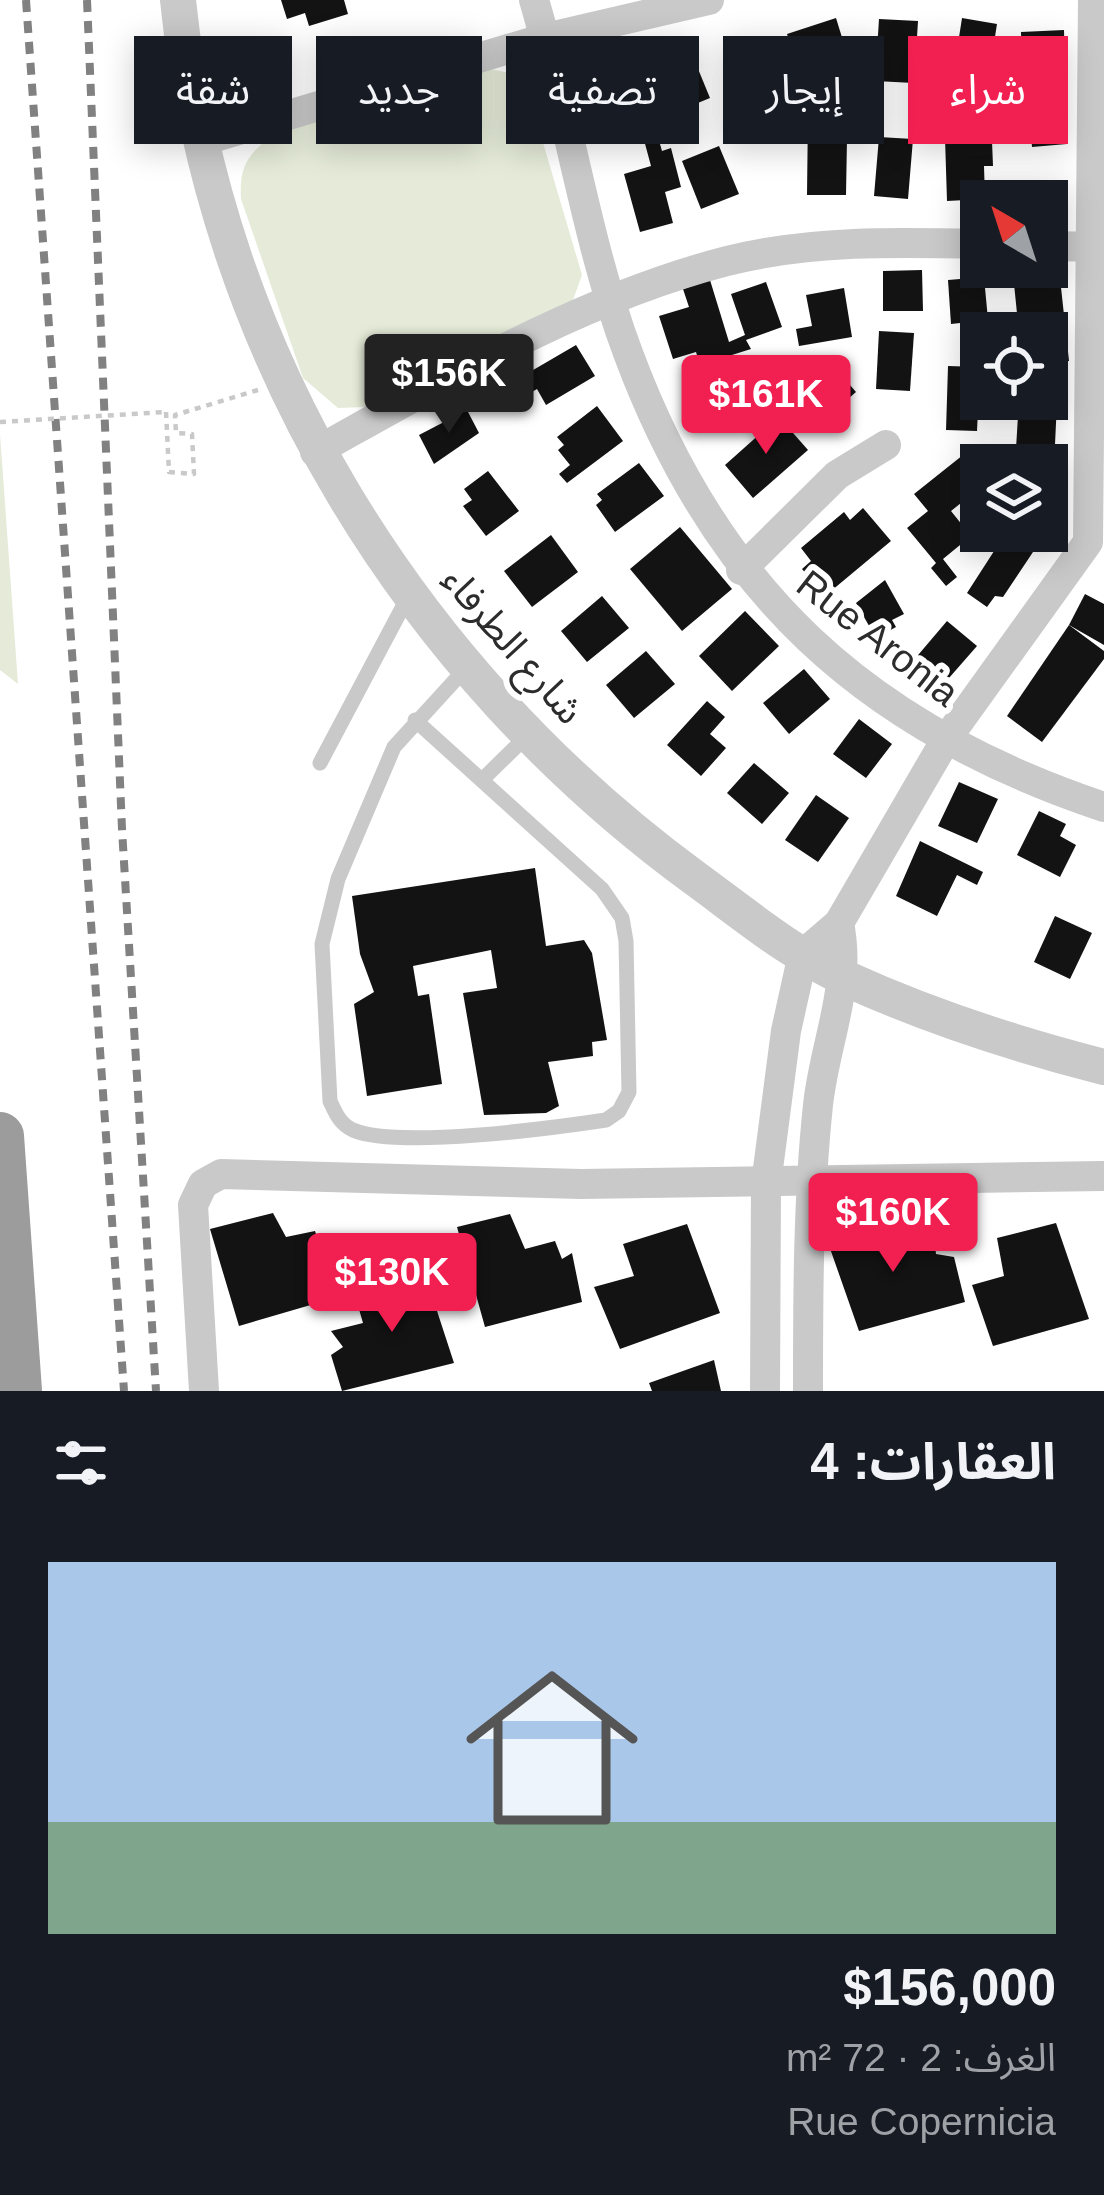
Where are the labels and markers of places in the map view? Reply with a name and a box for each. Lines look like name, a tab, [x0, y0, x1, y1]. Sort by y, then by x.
pin: $156K	[365, 334, 533, 436]
pin: $161K	[682, 355, 850, 457]
pin: $160K	[809, 1173, 977, 1275]
pin: $130K	[308, 1233, 476, 1335]

